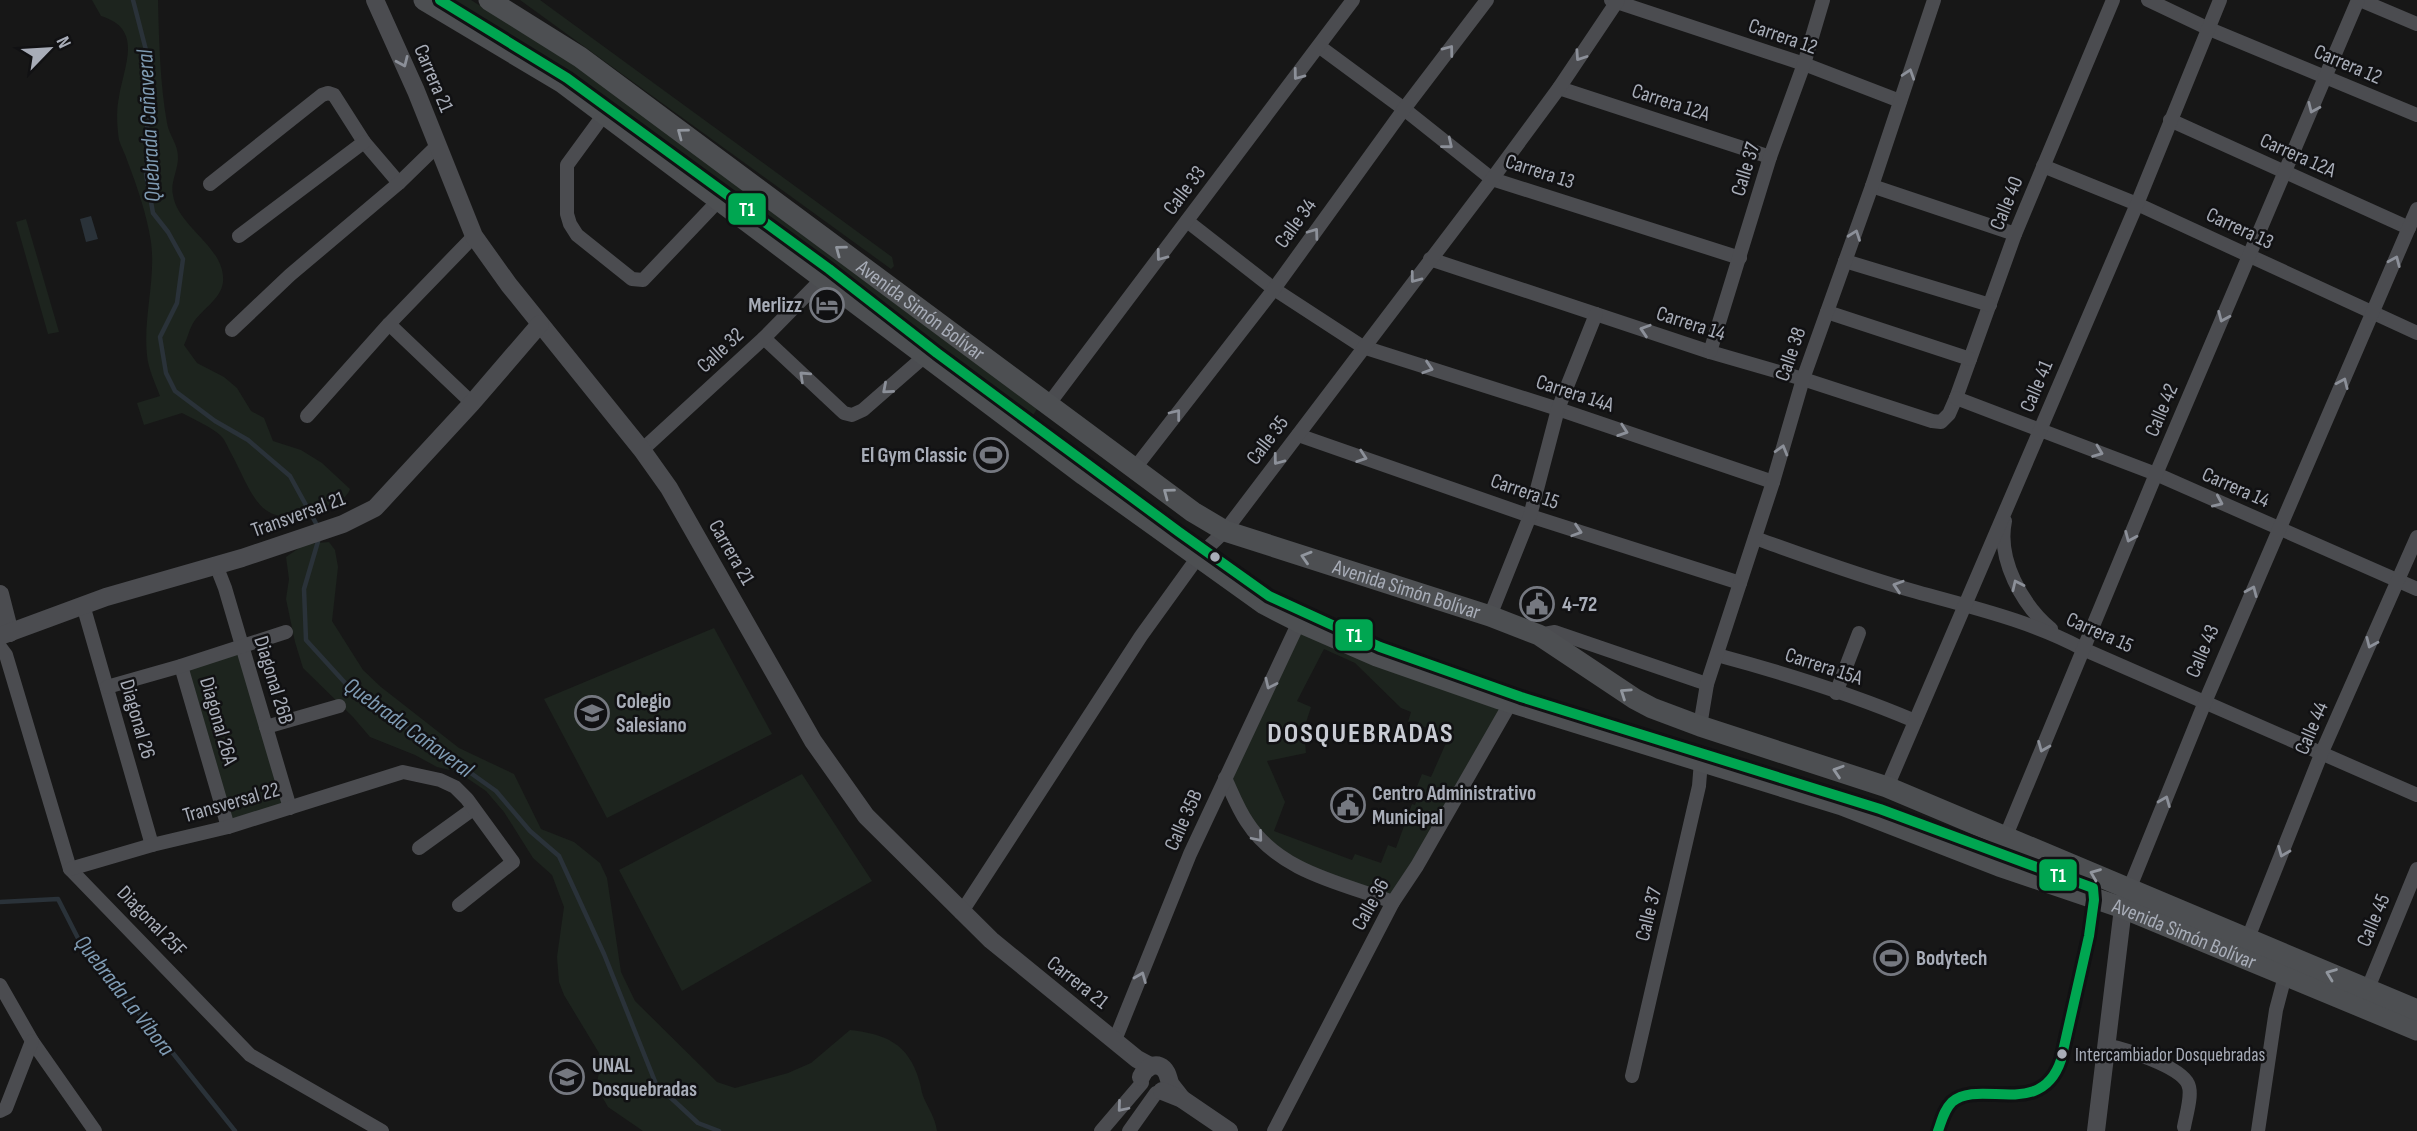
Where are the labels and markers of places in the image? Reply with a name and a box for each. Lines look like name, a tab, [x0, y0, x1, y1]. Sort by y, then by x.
hotel icon: Merlizz	[808, 286, 846, 324]
place label: Merlizz	[748, 293, 802, 318]
sports icon: El Gym Classic	[972, 436, 1010, 474]
place label: El Gym Classic	[861, 443, 967, 468]
unlabelled marker	[1208, 550, 1222, 564]
public building icon: 4-72	[1518, 585, 1556, 623]
place label: 4-72	[1562, 592, 1597, 617]
place label: Colegio Salesiano	[616, 689, 687, 738]
school or university icon: Colegio Salesiano	[573, 694, 611, 732]
place label: Centro Administrativo Municipal	[1372, 781, 1536, 830]
public building icon: Centro Administrativo Municipal	[1329, 786, 1367, 824]
sports icon: Bodytech	[1872, 939, 1910, 977]
place label: Bodytech	[1916, 946, 1987, 971]
place label: Intercambiador Dosquebradas	[2075, 1044, 2266, 1067]
marker: Intercambiador Dosquebradas	[2055, 1047, 2069, 1061]
place label: UNAL Dosquebradas	[592, 1053, 697, 1102]
school or university icon: UNAL Dosquebradas	[548, 1058, 586, 1096]

